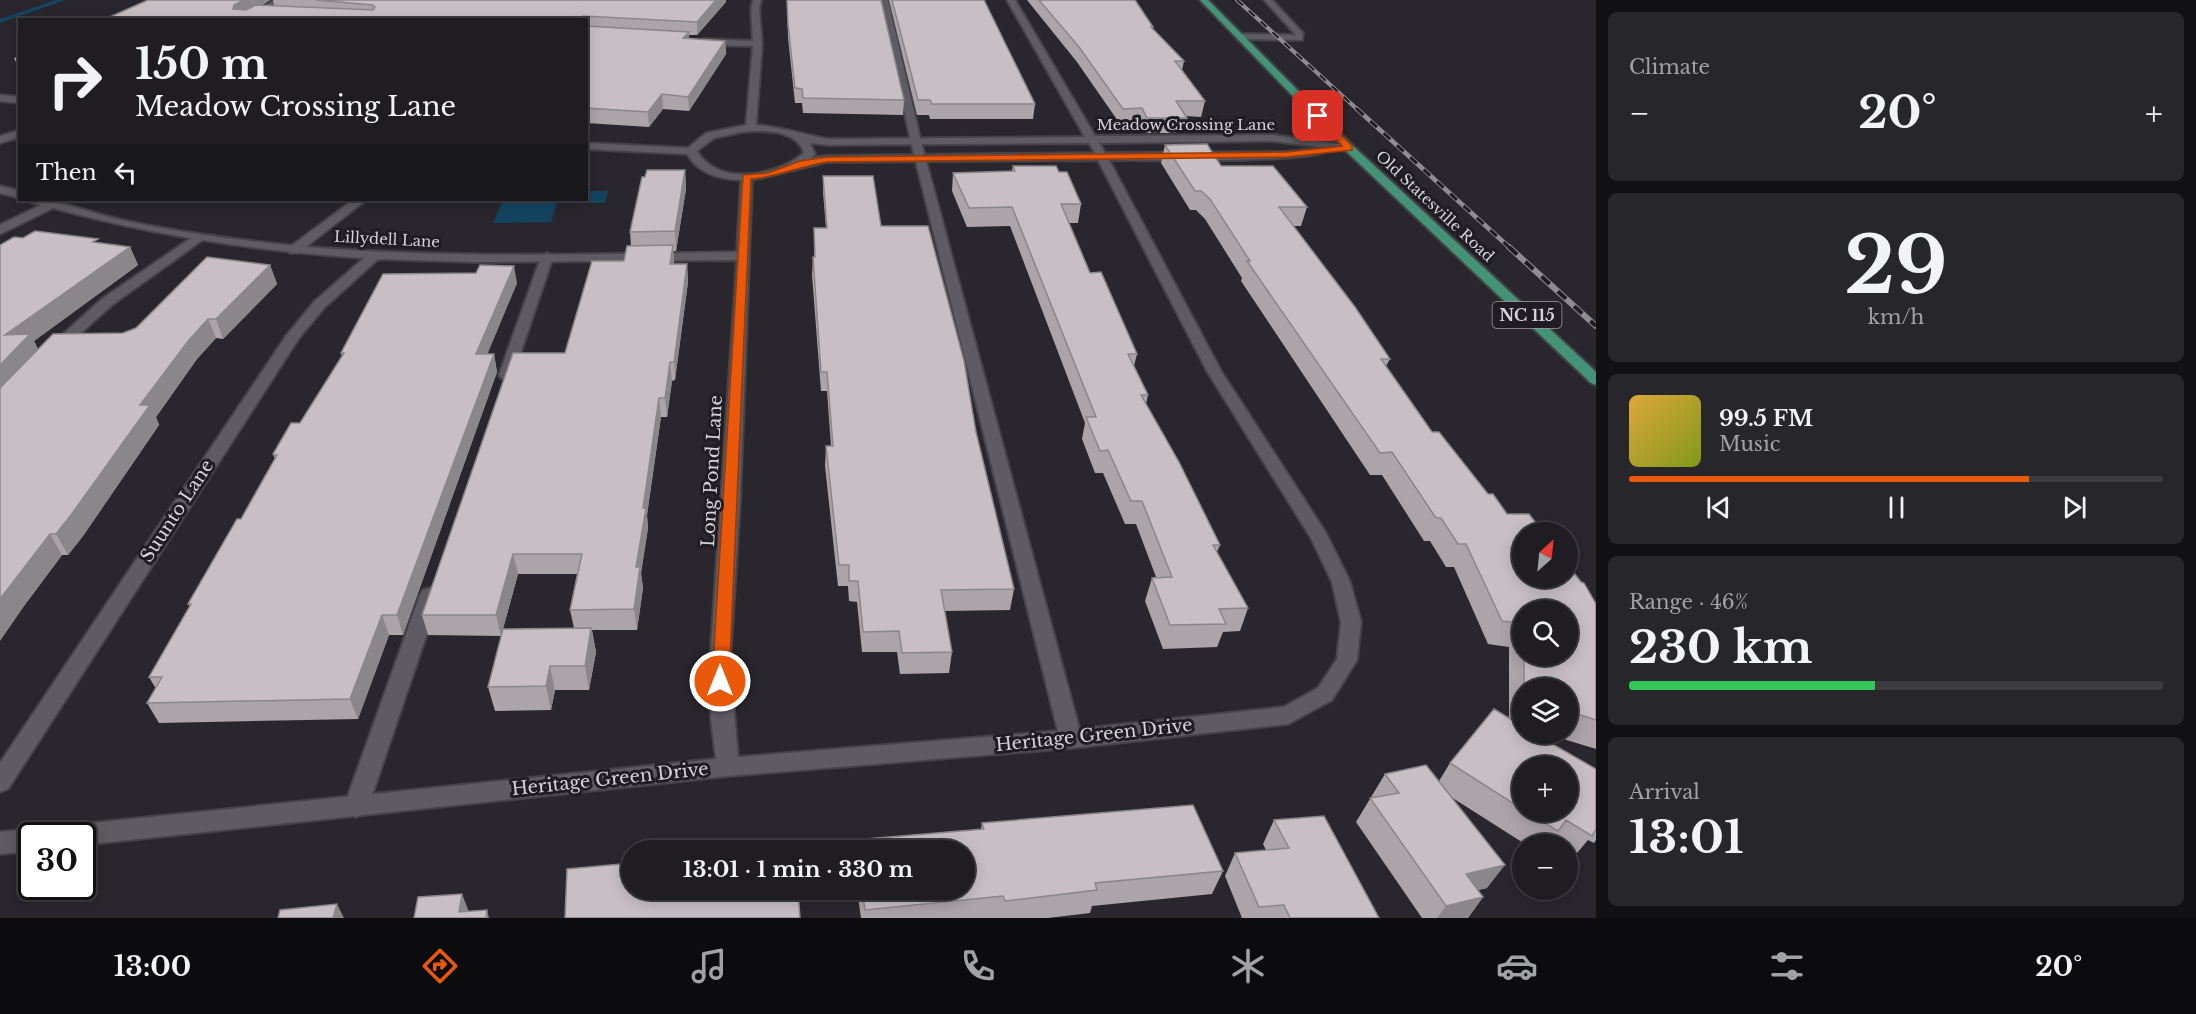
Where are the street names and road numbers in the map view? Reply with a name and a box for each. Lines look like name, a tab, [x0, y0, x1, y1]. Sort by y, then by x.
street label: Meadow Crossing Lane	[1097, 115, 1275, 134]
street label: Old Statesville Road	[1372, 146, 1498, 266]
street label: Lillydell Lane	[334, 227, 440, 251]
road number: NC 115	[1492, 302, 1562, 328]
street label: Long Pond Lane	[697, 394, 727, 548]
street label: Suunto Lane	[136, 456, 218, 566]
street label: Heritage Green Drive	[994, 714, 1194, 756]
street label: Heritage Green Drive	[510, 758, 710, 800]

